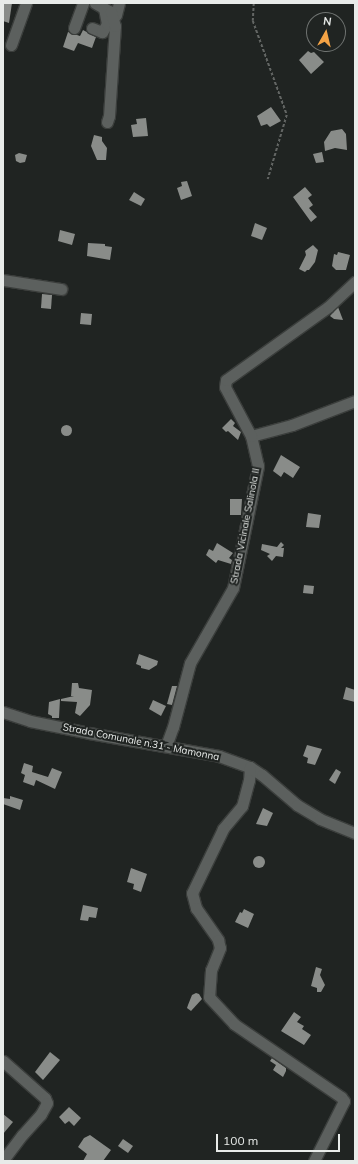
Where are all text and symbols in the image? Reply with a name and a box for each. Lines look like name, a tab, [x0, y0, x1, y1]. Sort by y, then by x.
north arrow	[306, 12, 346, 52]
text: N	[322, 14, 333, 29]
street label: Strada Vicinale Salinola II	[228, 467, 262, 585]
street label: Strada Comunale n.31 - Mamonna	[62, 721, 220, 763]
scale bar	[218, 1126, 342, 1152]
text: 100 m	[223, 1133, 258, 1148]

